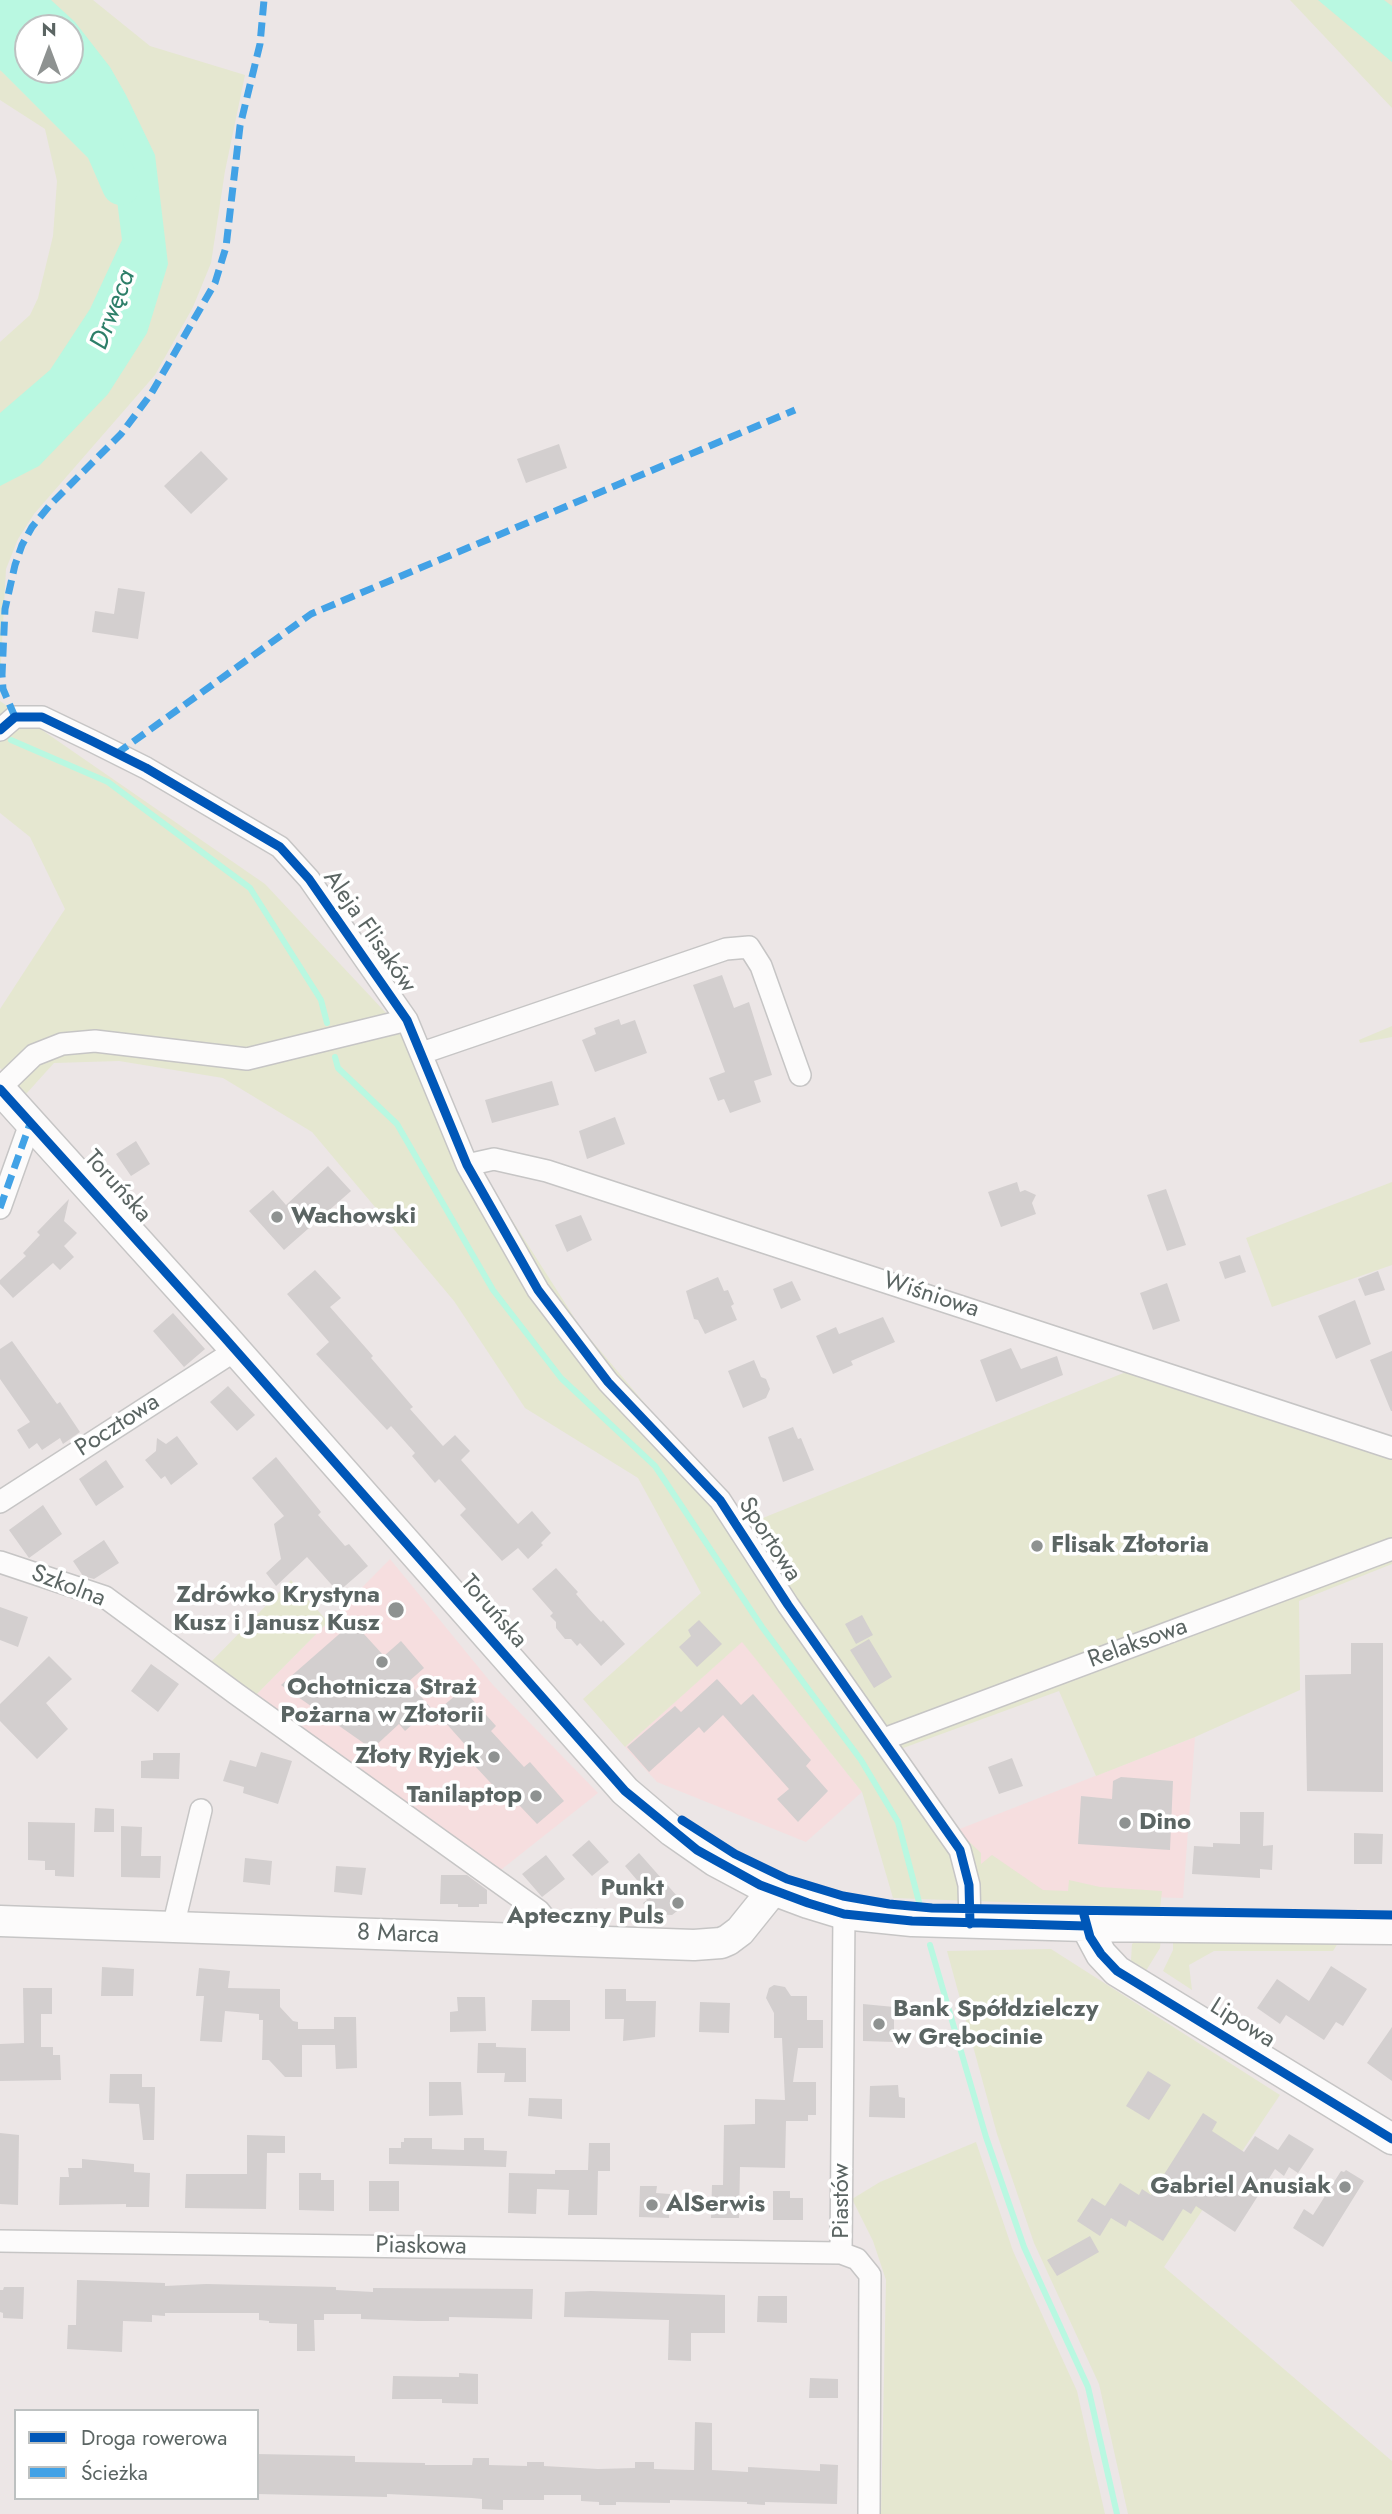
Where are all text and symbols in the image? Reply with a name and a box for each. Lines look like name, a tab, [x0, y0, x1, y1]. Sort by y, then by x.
north arrow	[14, 14, 84, 84]
text: N	[41, 16, 57, 43]
water label: Drwęca	[85, 266, 143, 354]
street label: Aleja Flisaków	[316, 865, 422, 999]
street label: Toruńska	[77, 1145, 157, 1229]
place label: Wachowski	[291, 1203, 416, 1231]
marker: Wachowski	[269, 1209, 285, 1225]
street label: Wiśniowa	[879, 1267, 983, 1325]
street label: Pocztowa	[71, 1388, 165, 1464]
street label: Sportowa	[731, 1493, 807, 1587]
place label: Flisak Złotoria	[1051, 1532, 1209, 1560]
marker: Flisak Złotoria	[1029, 1538, 1045, 1554]
street label: Szkolna	[27, 1560, 109, 1614]
street label: Toruńska	[454, 1570, 532, 1654]
place label: Zdrówko Krystyna Kusz i Janusz Kusz	[173, 1582, 380, 1638]
marker: Zdrówko Krystyna Kusz i Janusz Kusz	[386, 1600, 406, 1620]
street label: Relaksowa	[1084, 1613, 1192, 1675]
marker: Ochotnicza Straż Pożarna w Złotorii	[374, 1654, 390, 1670]
place label: Ochotnicza Straż Pożarna w Złotorii	[280, 1674, 484, 1730]
place label: Złoty Ryjek	[355, 1743, 480, 1771]
marker: Złoty Ryjek	[486, 1749, 502, 1765]
place label: Tanilaptop	[407, 1782, 522, 1810]
marker: Tanilaptop	[528, 1788, 544, 1804]
place label: Dino	[1139, 1809, 1191, 1837]
marker: Dino	[1117, 1815, 1133, 1831]
place label: Punkt Apteczny Puls	[507, 1875, 664, 1931]
marker: Punkt Apteczny Puls	[670, 1895, 686, 1911]
street label: 8 Marca	[356, 1919, 440, 1951]
street label: Lipowa	[1204, 1993, 1280, 2055]
place label: Bank Spółdzielczy w Grębocinie	[893, 1996, 1099, 2052]
marker: Bank Spółdzielczy w Grębocinie	[871, 2016, 887, 2032]
street label: Piastów	[828, 2163, 856, 2239]
place label: Gabriel Anusiak	[1150, 2173, 1331, 2201]
marker: Gabriel Anusiak	[1337, 2179, 1353, 2195]
place label: AlSerwis	[666, 2191, 765, 2219]
marker: AlSerwis	[644, 2197, 660, 2213]
street label: Piaskowa	[375, 2232, 467, 2262]
legend	[14, 2409, 259, 2500]
text: Droga rowerowa	[81, 2423, 227, 2453]
text: Ścieżka	[81, 2458, 148, 2488]

